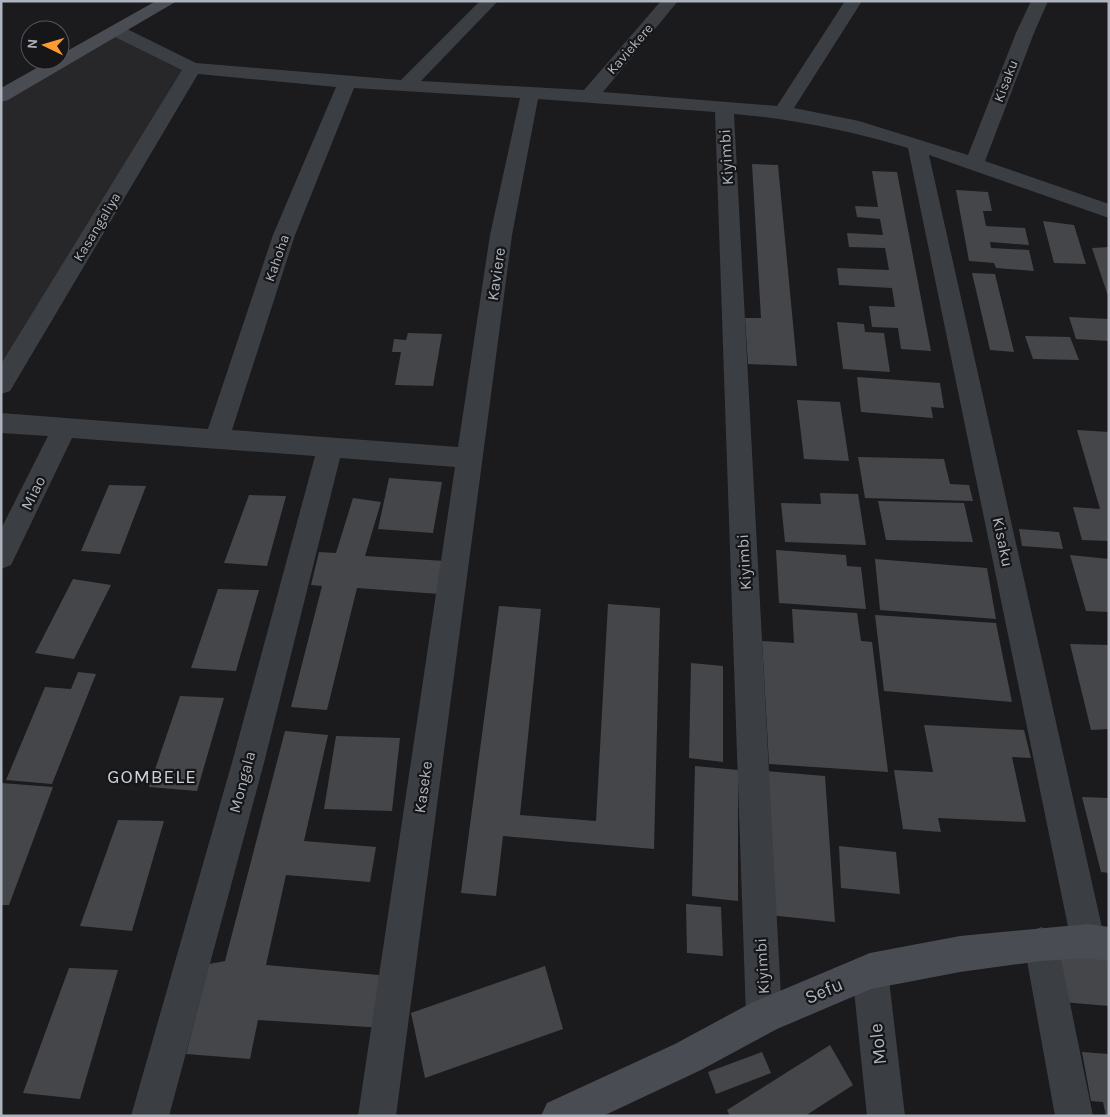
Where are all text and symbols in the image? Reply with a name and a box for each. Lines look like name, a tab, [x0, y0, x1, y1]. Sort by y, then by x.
north arrow	[20, 20, 70, 70]
street label: Kaviekere	[603, 20, 657, 78]
text: N	[24, 38, 41, 50]
street label: Kisaku	[990, 57, 1022, 105]
street label: Kiyimbi	[715, 129, 737, 185]
street label: Kasangaliya	[70, 189, 124, 265]
street label: Kahoha	[261, 232, 293, 284]
street label: Kaviere	[483, 246, 509, 302]
street label: Miao	[17, 473, 49, 513]
street label: Kisaku	[988, 515, 1018, 569]
street label: Kiyimbi	[733, 534, 755, 590]
street label: Mongala	[225, 749, 259, 815]
street label: Kaseke	[410, 760, 436, 814]
district label: GOMBELE	[107, 766, 197, 788]
street label: Kiyimbi	[751, 938, 773, 994]
street label: Sefu	[802, 973, 846, 1009]
street label: Mole	[865, 1022, 891, 1066]

